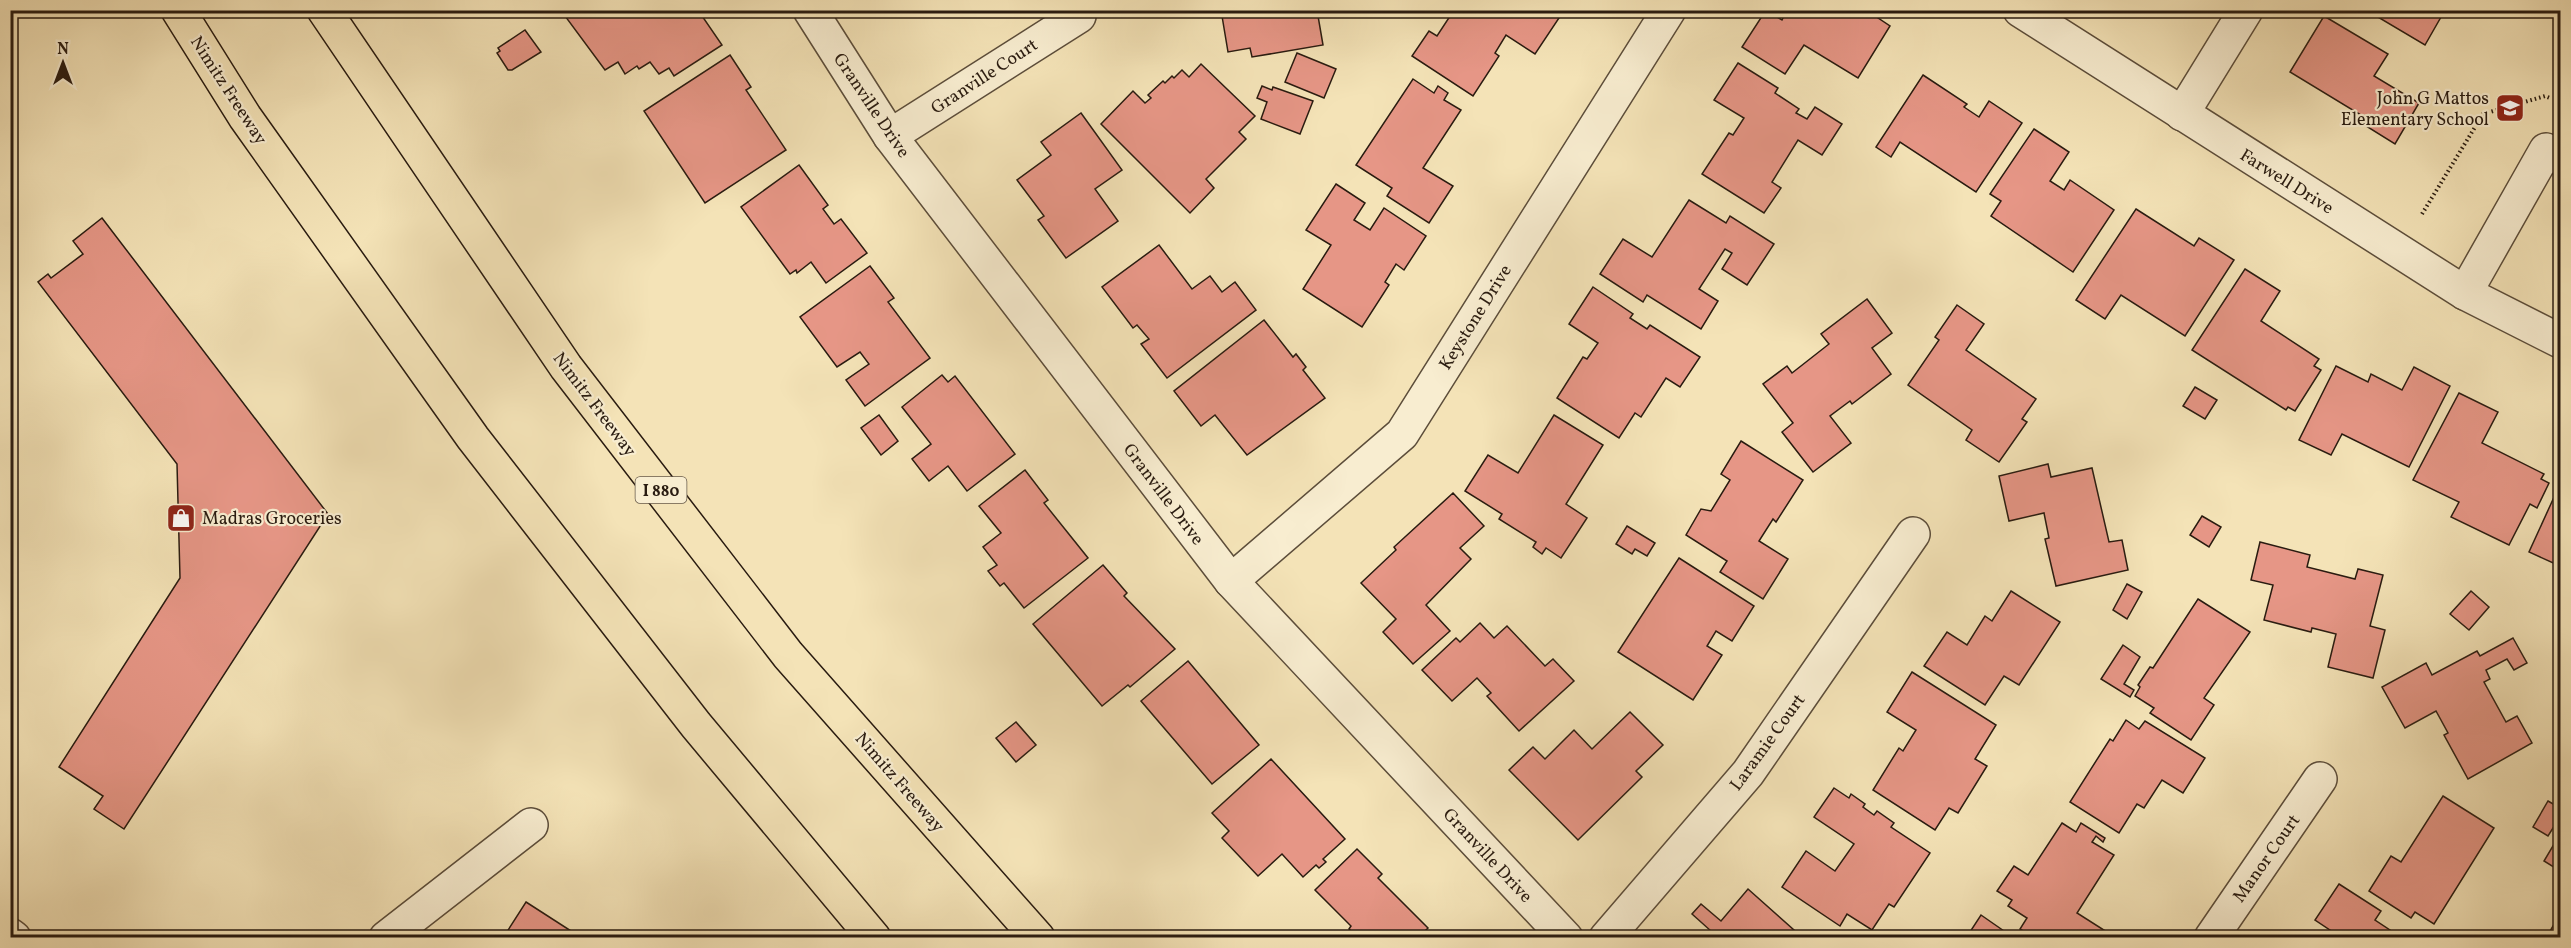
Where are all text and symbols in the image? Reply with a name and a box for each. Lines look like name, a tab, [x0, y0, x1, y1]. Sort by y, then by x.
street label: Nimitz Freeway	[183, 32, 272, 150]
north arrow	[33, 33, 93, 93]
street label: Granville Court	[926, 33, 1043, 121]
text: N	[57, 39, 69, 61]
street label: Granville Drive	[826, 48, 915, 163]
place label: John G Mattos Elementary School	[2341, 87, 2489, 133]
school or university icon: John G Mattos Elementary School	[2494, 92, 2526, 124]
street label: Farwell Drive	[2235, 144, 2338, 221]
street label: Keystone Drive	[1434, 260, 1519, 375]
street label: Nimitz Freeway	[546, 347, 642, 463]
street label: Granville Drive	[1116, 439, 1209, 551]
road number: I 880	[636, 477, 686, 503]
shop icon: Madras Groceries	[165, 502, 197, 534]
place label: Madras Groceries	[202, 507, 342, 532]
street label: Laramie Court	[1724, 689, 1812, 796]
street label: Nimitz Freeway	[848, 728, 950, 839]
street label: Granville Drive	[1436, 803, 1537, 909]
street label: Manor Court	[2228, 810, 2307, 908]

